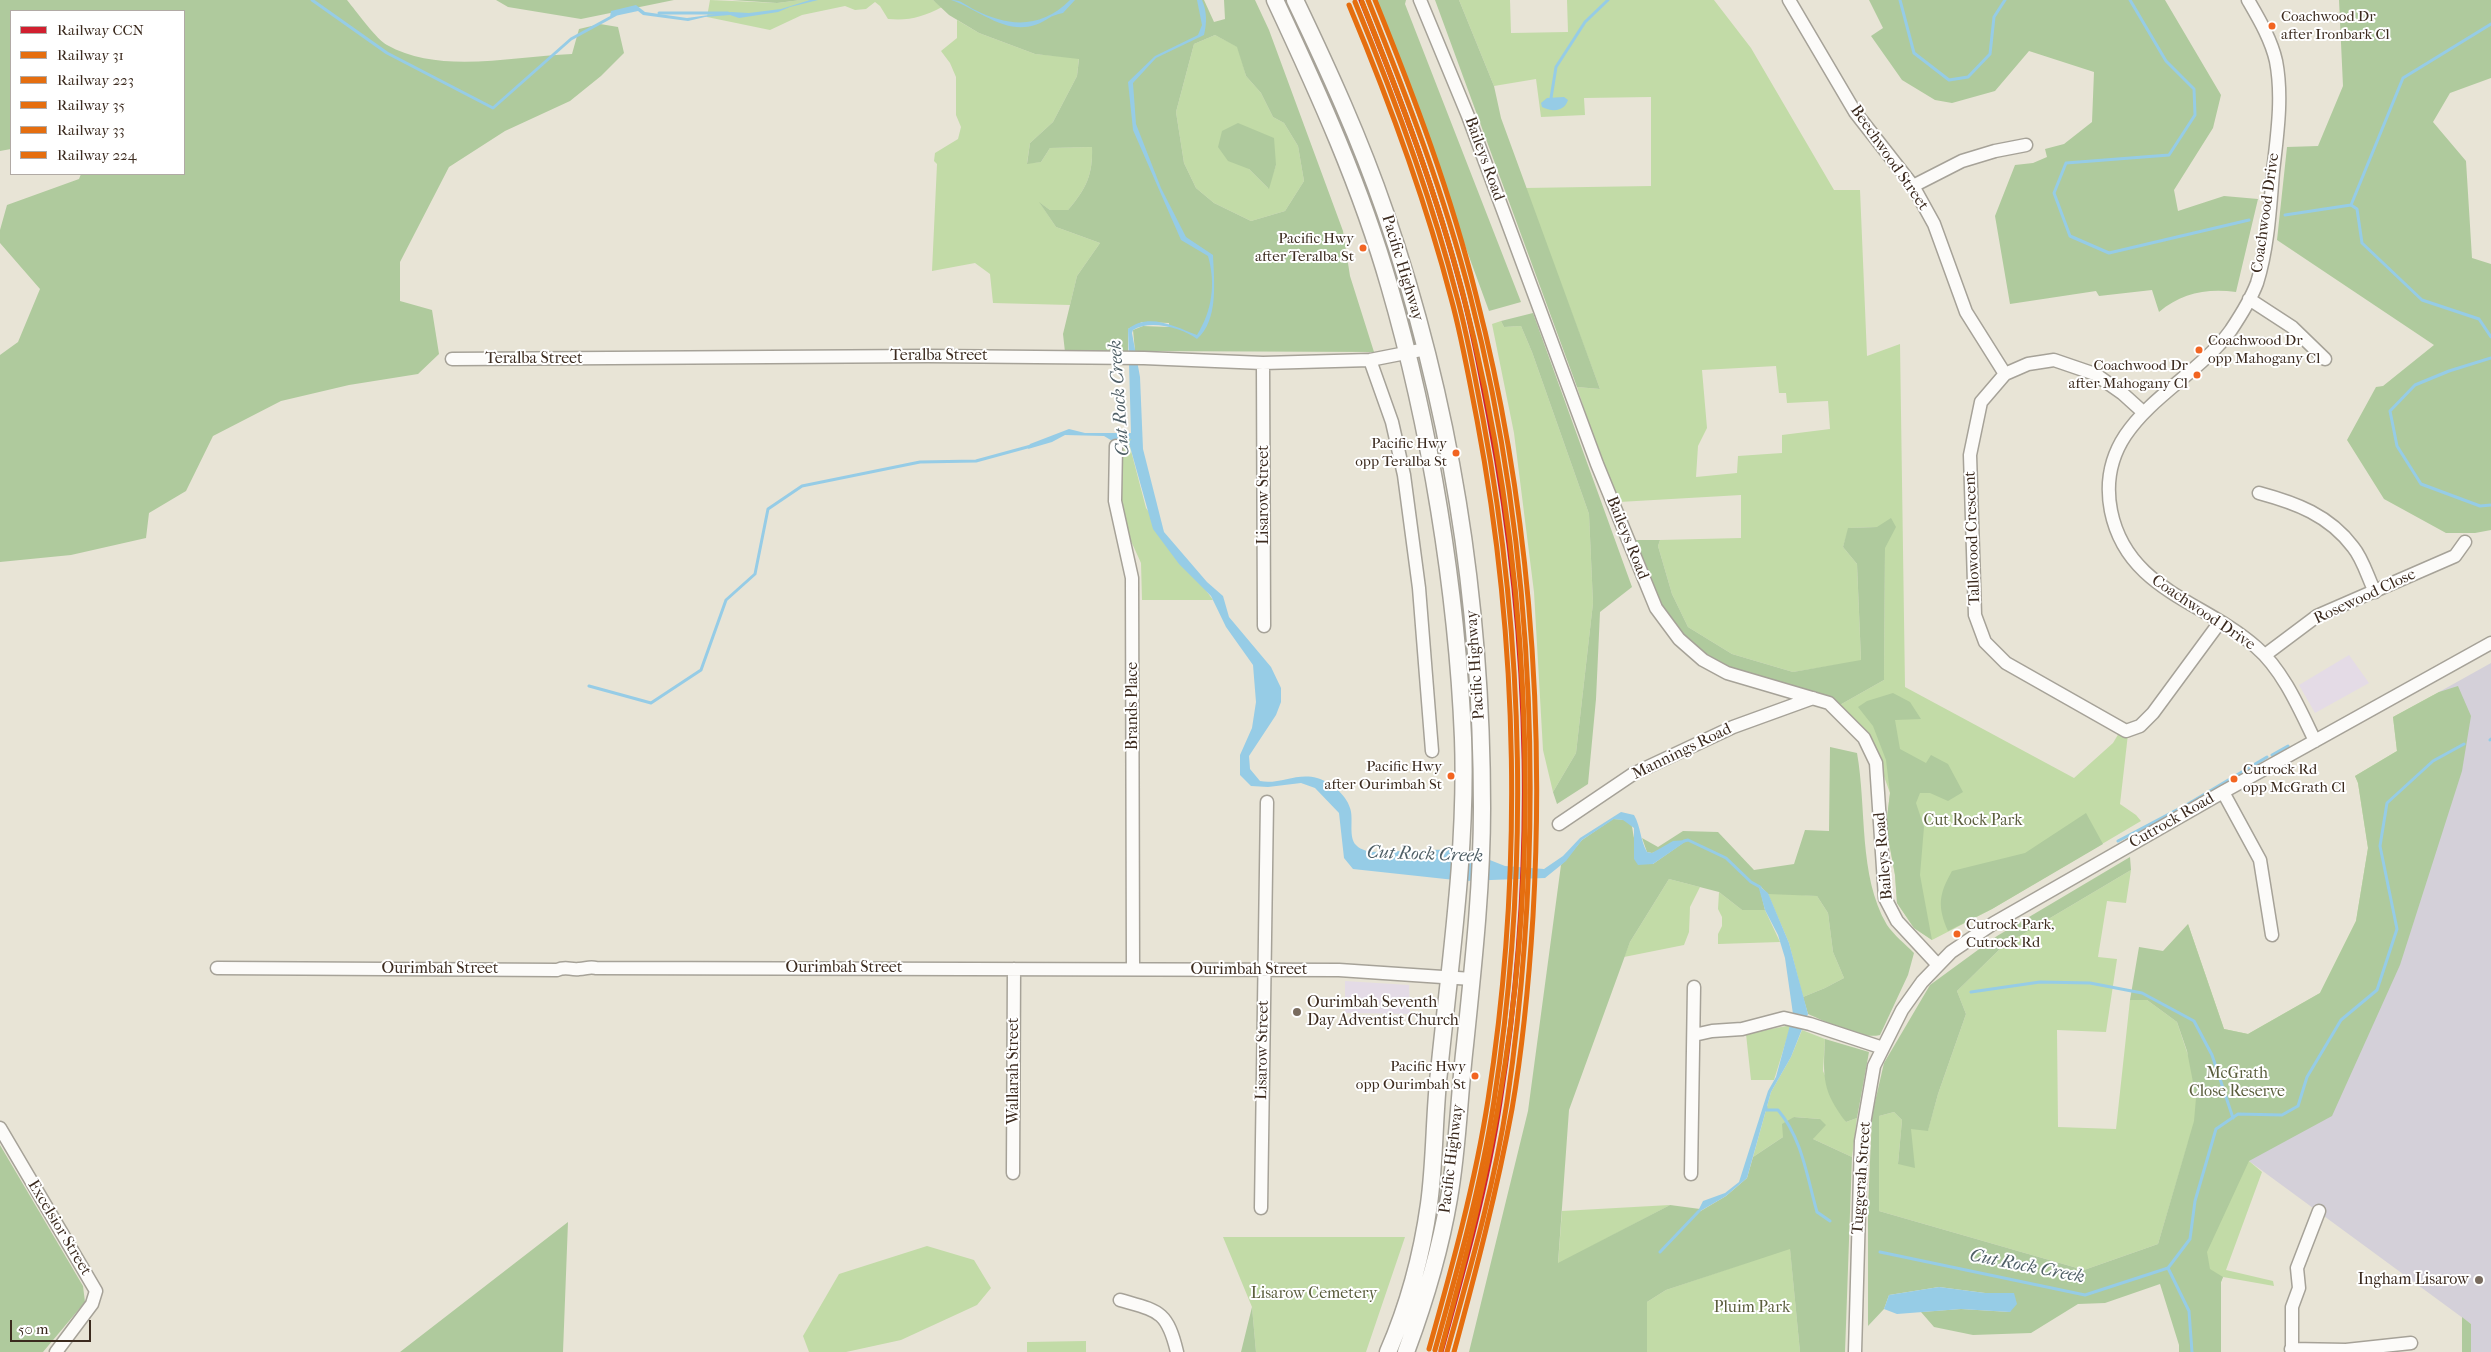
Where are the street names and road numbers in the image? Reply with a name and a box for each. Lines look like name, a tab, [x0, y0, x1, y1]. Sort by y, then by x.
street label: Beechwood Street	[1846, 102, 1932, 214]
street label: Baileys Road	[1460, 114, 1508, 204]
street label: Coachwood Drive	[2248, 152, 2284, 274]
street label: Pacific Highway	[1377, 213, 1427, 323]
street label: Teralba Street	[890, 346, 988, 366]
street label: Teralba Street	[485, 349, 583, 369]
street label: Lisarow Street	[1254, 445, 1274, 545]
street label: Tallowood Crescent	[1961, 471, 1985, 605]
street label: Baileys Road	[1602, 494, 1652, 582]
street label: Rosewood Close	[2311, 565, 2419, 629]
street label: Coachwood Drive	[2147, 571, 2259, 655]
street label: Pacific Highway	[1463, 609, 1489, 721]
street label: Brands Place	[1123, 662, 1143, 750]
street label: Mannings Road	[1629, 720, 1735, 784]
street label: Cutrock Road	[2126, 789, 2218, 853]
street label: Baileys Road	[1871, 811, 1897, 901]
street label: Ourimbah Street	[786, 958, 902, 978]
street label: Ourimbah Street	[382, 959, 498, 979]
street label: Ourimbah Street	[1191, 960, 1307, 980]
street label: Lisarow Street	[1253, 1000, 1273, 1100]
street label: Wallarah Street	[1004, 1017, 1024, 1125]
street label: Pacific Highway	[1436, 1103, 1468, 1215]
street label: Tuggerah Street	[1848, 1121, 1876, 1235]
street label: Excelsior Street	[23, 1177, 95, 1279]

